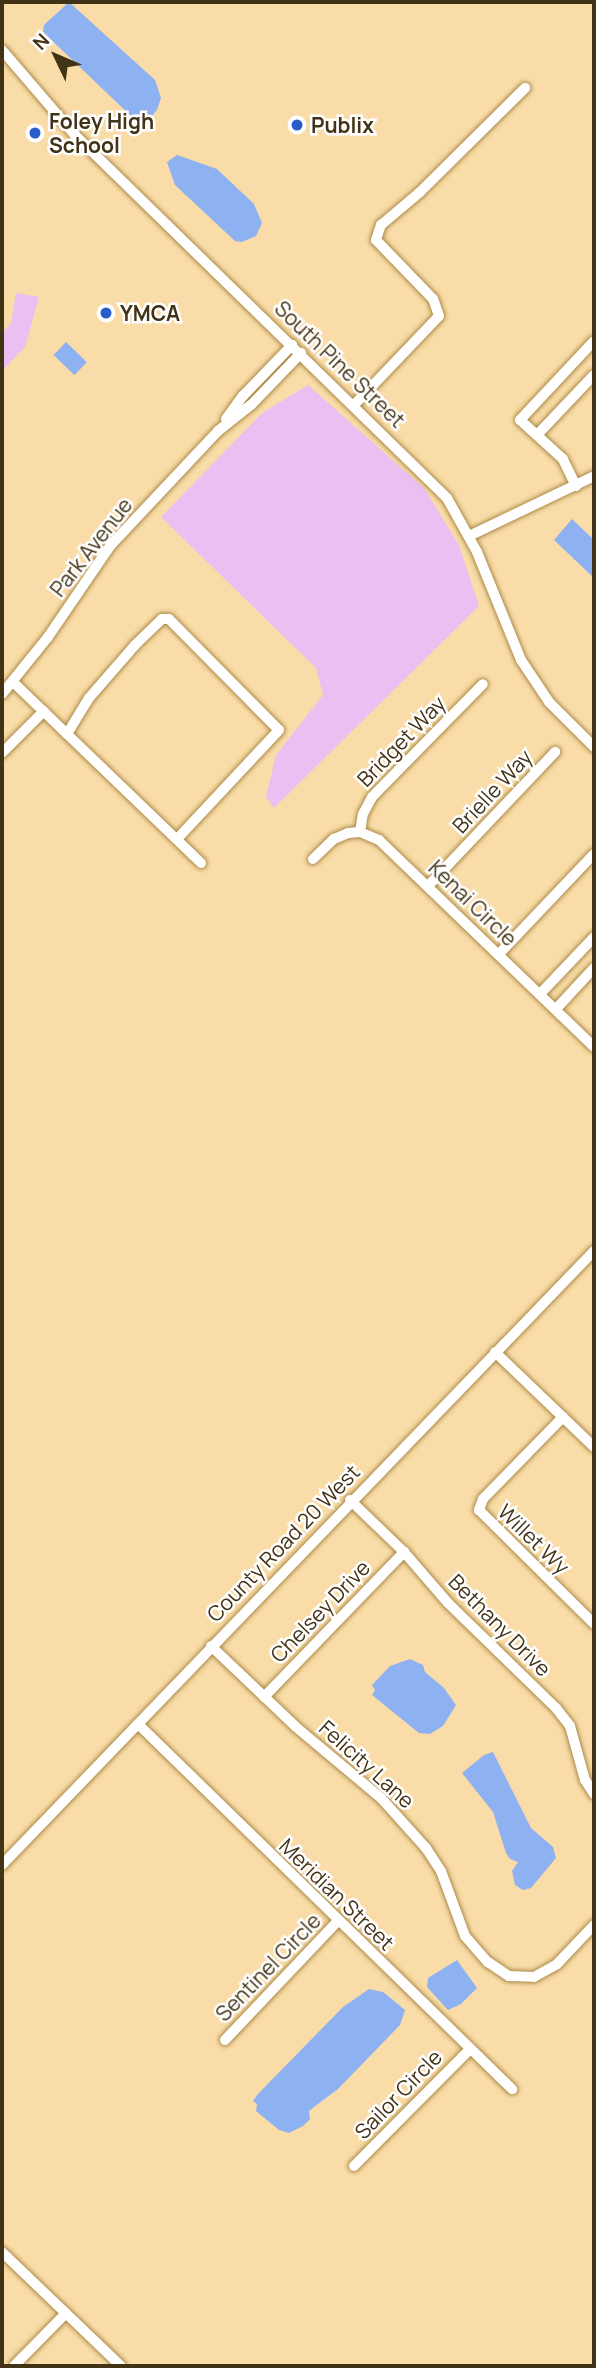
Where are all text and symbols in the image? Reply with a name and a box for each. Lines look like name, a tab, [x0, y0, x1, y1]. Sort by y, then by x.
north arrow	[21, 21, 91, 91]
text: N	[27, 27, 55, 55]
place label: Foley High School	[49, 108, 154, 158]
place label: Publix	[311, 112, 374, 138]
marker: Publix	[289, 117, 305, 133]
marker: Foley High School	[27, 125, 43, 141]
street label: South Pine Street	[270, 296, 410, 432]
place label: YMCA	[120, 300, 180, 326]
marker: YMCA	[98, 305, 114, 321]
street label: Park Avenue	[45, 493, 137, 601]
street label: Bridget Way	[352, 691, 450, 791]
street label: Brielle Way	[447, 744, 537, 838]
street label: Kenai Circle	[424, 855, 522, 951]
street label: County Road 20 West	[201, 1459, 365, 1627]
street label: Willet Wy	[493, 1499, 575, 1579]
street label: Chelsey Drive	[265, 1555, 375, 1667]
street label: Bethany Drive	[444, 1569, 556, 1681]
street label: Felicity Lane	[314, 1715, 420, 1813]
street label: Meridian Street	[274, 1833, 400, 1955]
street label: Sentinel Circle	[210, 1908, 326, 2026]
street label: Sailor Circle	[349, 2044, 447, 2144]

